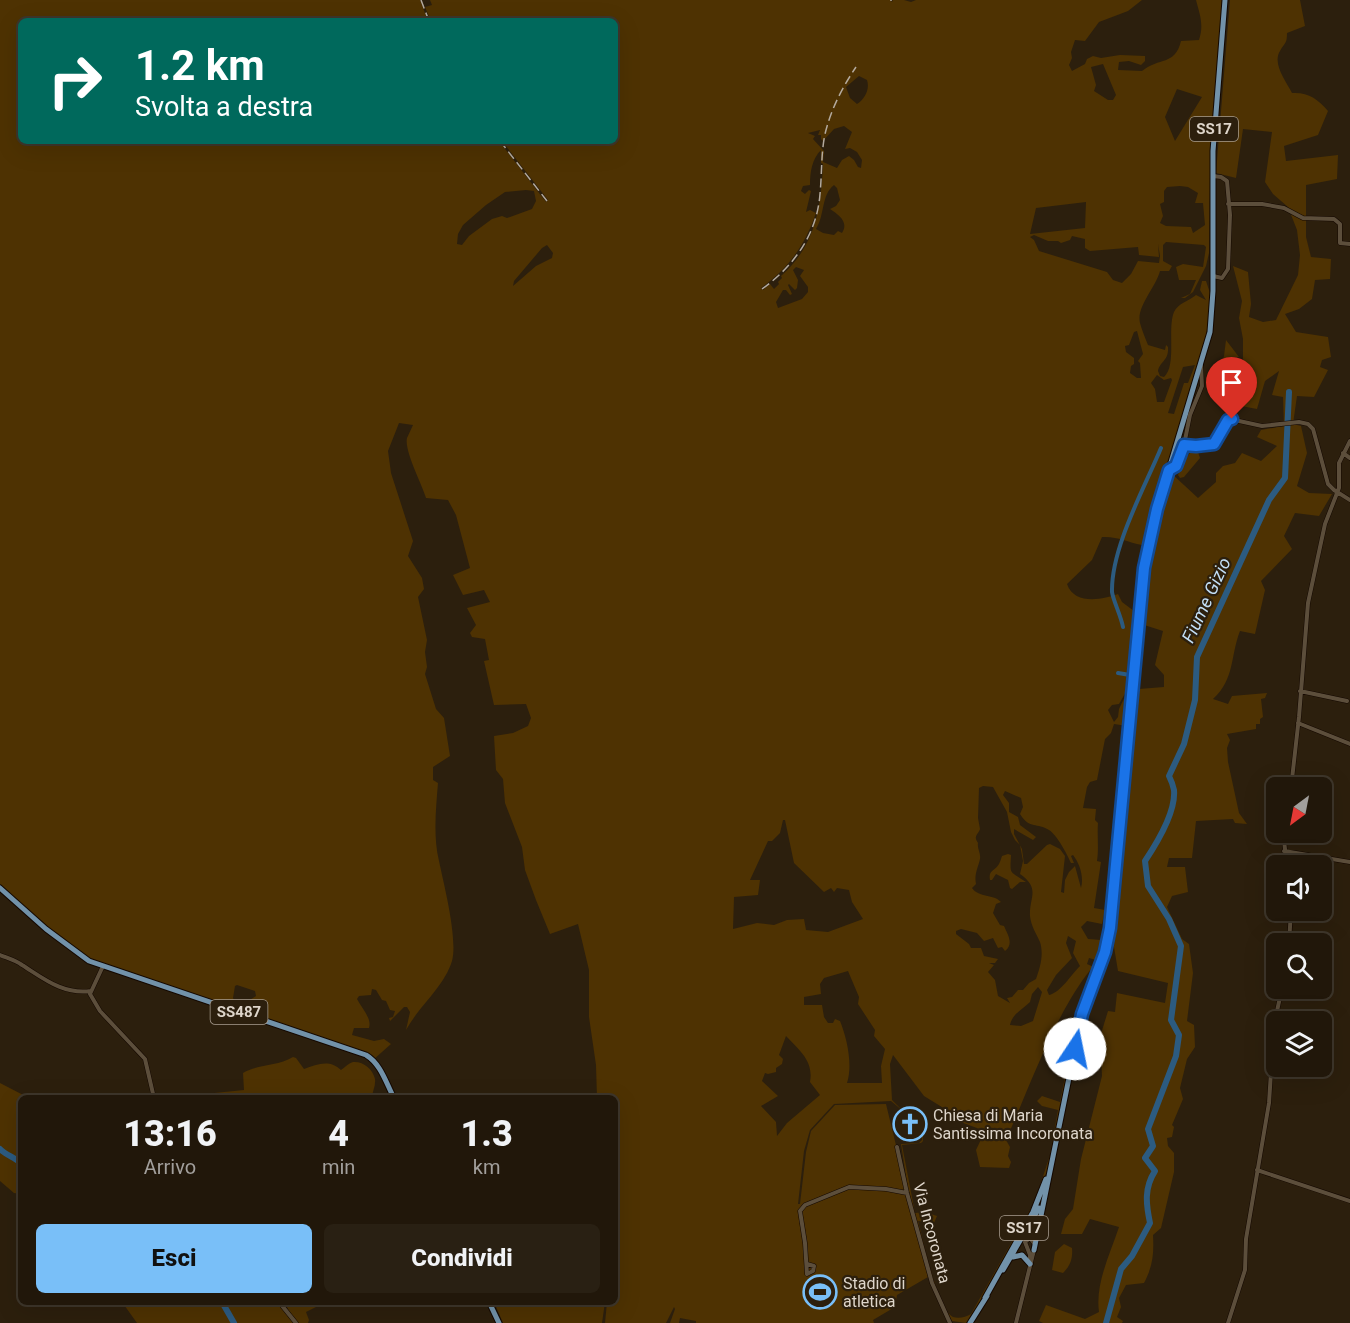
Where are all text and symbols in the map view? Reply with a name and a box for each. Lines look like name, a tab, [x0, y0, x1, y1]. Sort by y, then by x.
text: 1.2 km	[135, 41, 265, 90]
icon: right	[36, 42, 114, 120]
text: Svolta a destra	[135, 91, 313, 123]
road number: SS17	[1190, 117, 1238, 141]
pin	[1206, 357, 1257, 419]
icon: arrive	[1215, 366, 1248, 399]
water label: Fiume Gizio	[1177, 554, 1235, 646]
north arrow	[1266, 777, 1332, 843]
map controls	[1266, 777, 1332, 1077]
button: sound	[1266, 855, 1332, 921]
button: search	[1266, 933, 1332, 999]
road number: SS487	[210, 1000, 268, 1024]
button: layers	[1266, 1011, 1332, 1077]
position arrow	[1043, 1017, 1107, 1081]
church icon: Chiesa di Maria Santissima Incoronata	[892, 1106, 928, 1142]
place label: Chiesa di Maria Santissima Incoronata	[933, 1106, 1093, 1143]
text: 13:16	[123, 1113, 217, 1155]
text: 4	[328, 1113, 349, 1155]
text: 1.3	[461, 1113, 513, 1155]
text: Arrivo	[144, 1155, 196, 1179]
text: min	[322, 1155, 355, 1179]
text: km	[473, 1155, 501, 1179]
street label: Via Incoronata	[909, 1181, 955, 1285]
road number: SS17	[1000, 1216, 1048, 1240]
button: Esci	[36, 1224, 312, 1293]
button: Condividi	[324, 1224, 600, 1293]
sports icon: Stadio di atletica	[802, 1274, 838, 1310]
place label: Stadio di atletica	[843, 1274, 905, 1311]

